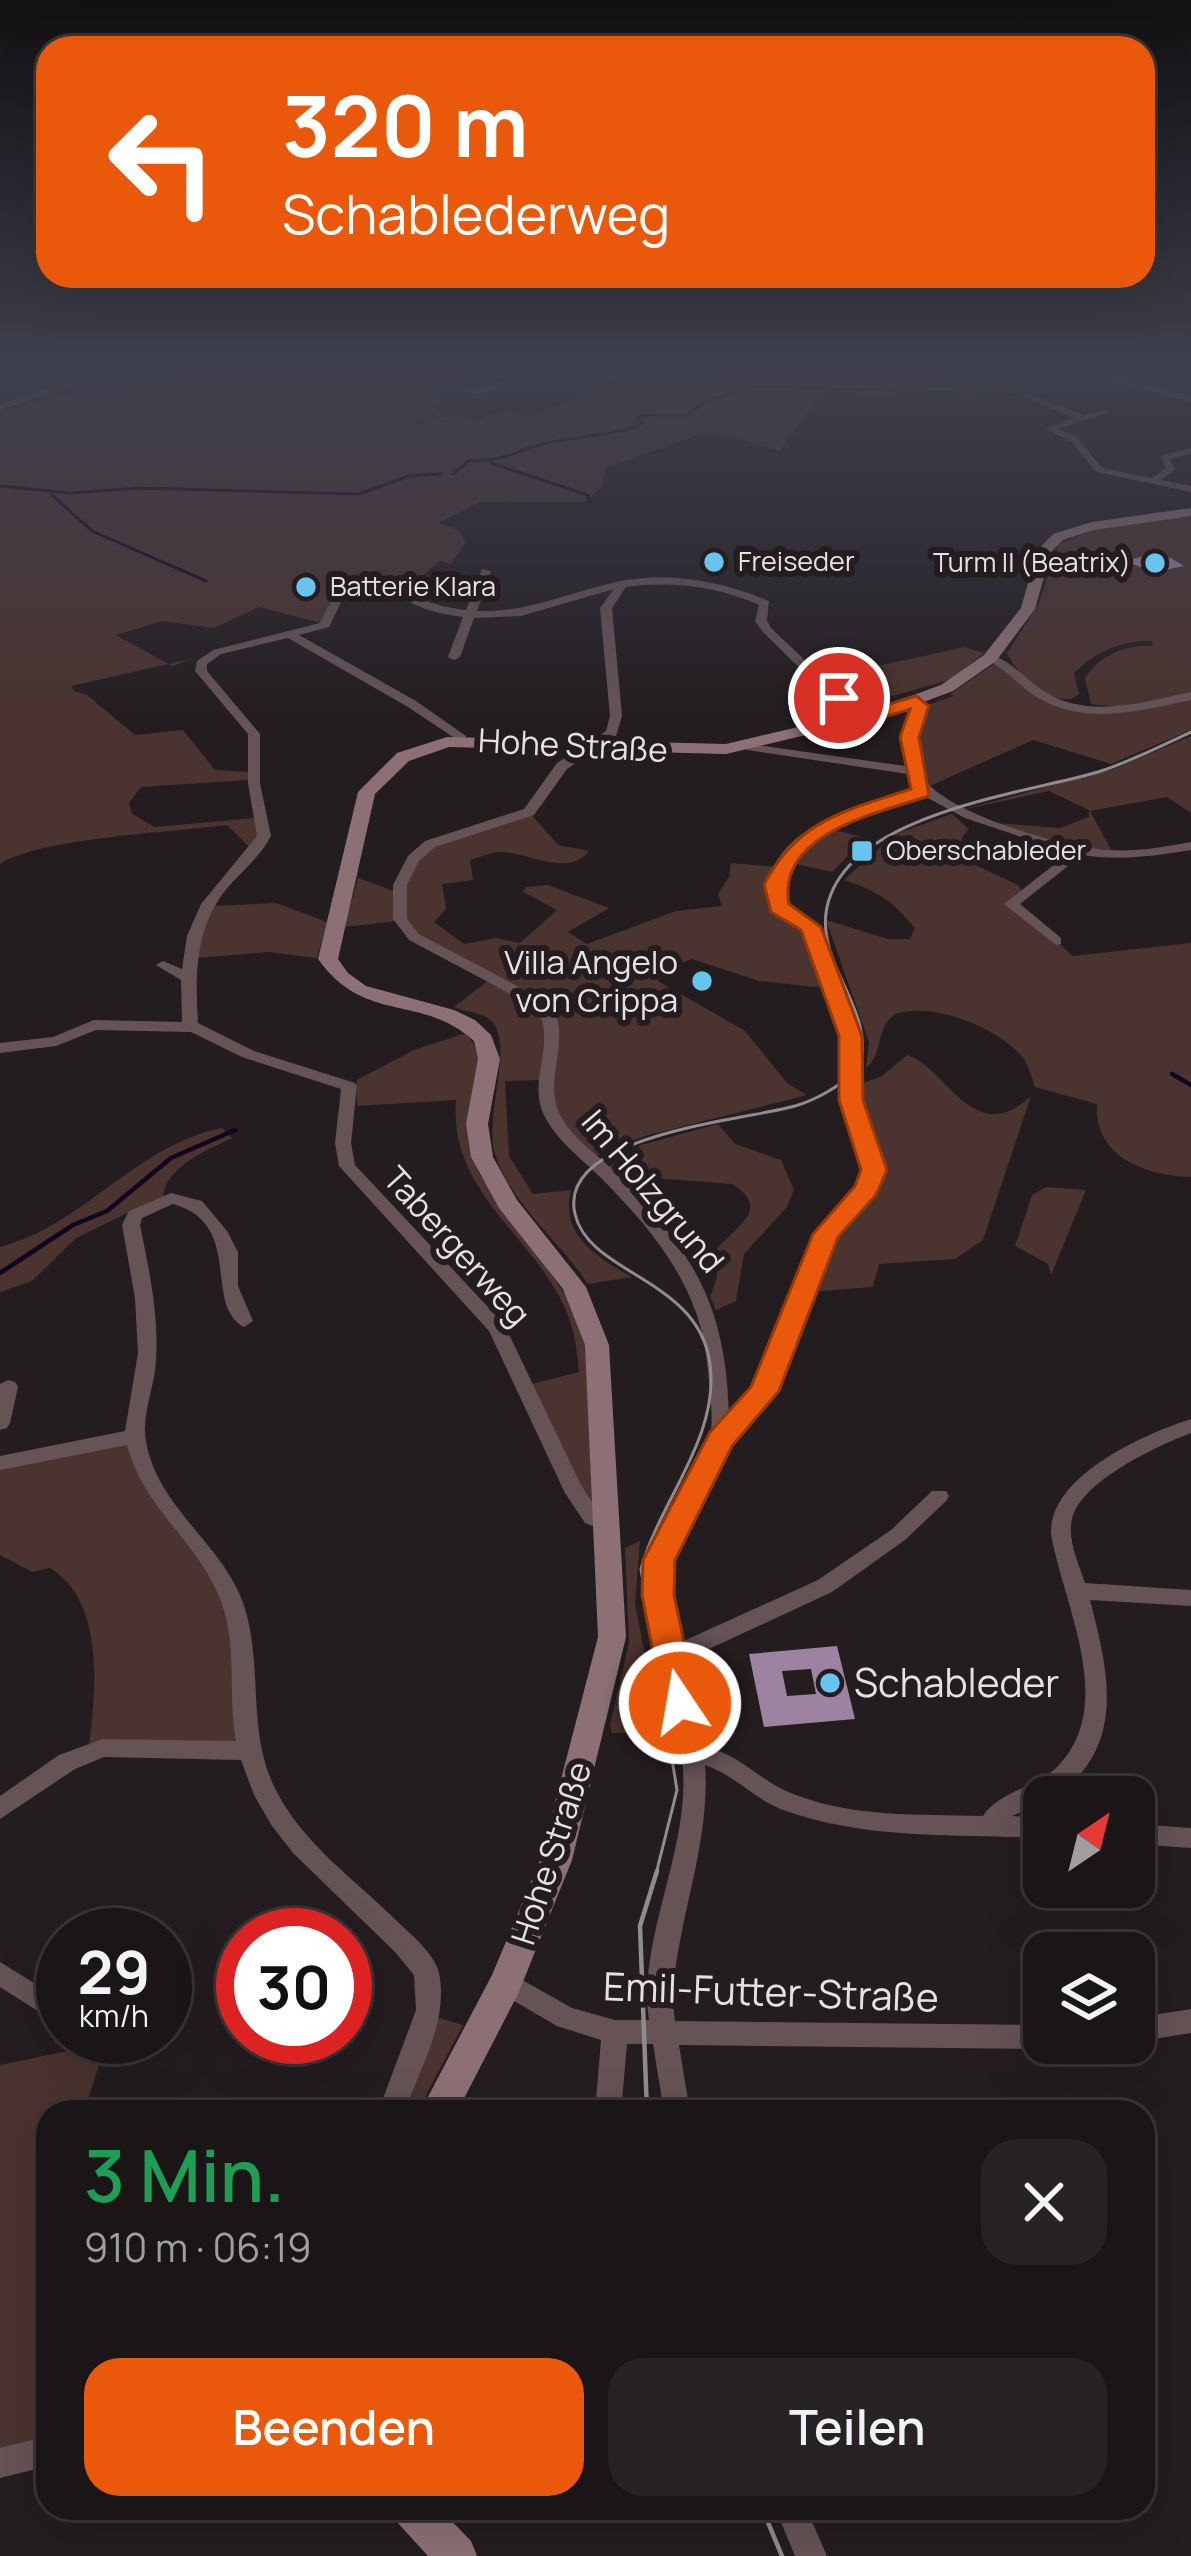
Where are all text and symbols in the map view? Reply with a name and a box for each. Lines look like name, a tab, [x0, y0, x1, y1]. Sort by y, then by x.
text: 320 m	[282, 67, 528, 182]
icon: left	[84, 84, 240, 240]
text: Schablederweg	[282, 176, 670, 250]
place label: Freiseder	[738, 542, 855, 579]
place label: Turm II (Beatrix)	[933, 543, 1131, 580]
marker: Freiseder	[701, 549, 727, 575]
marker: Turm II (Beatrix)	[1142, 550, 1168, 576]
place label: Batterie Klara	[330, 567, 496, 604]
marker: Batterie Klara	[293, 574, 319, 600]
pin	[788, 647, 890, 749]
icon: arrive	[806, 665, 872, 731]
street label: Hohe Straße	[477, 717, 669, 772]
place label: Oberschableder	[886, 831, 1086, 868]
marker: Oberschableder	[849, 838, 875, 864]
place label: Villa Angelo von Crippa	[504, 939, 678, 1022]
marker: Villa Angelo von Crippa	[689, 968, 715, 994]
street label: Im Holzgrund	[572, 1100, 735, 1282]
street label: Tabergerweg	[374, 1156, 541, 1335]
position arrow	[617, 1640, 743, 1766]
place label: Schableder	[854, 1655, 1059, 1709]
marker: Schableder	[817, 1670, 843, 1696]
street label: Hohe Straße	[500, 1756, 601, 1950]
north arrow	[1023, 1776, 1155, 1908]
map controls	[1023, 1776, 1155, 2064]
speed limit sign: 30	[216, 1908, 372, 2064]
text: 29	[77, 1930, 151, 2012]
button: layers	[1023, 1932, 1155, 2064]
street label: Emil-Futter-Straße	[602, 1958, 940, 2024]
text: km/h	[79, 1995, 149, 2036]
text: 3 Min.	[84, 2125, 285, 2224]
button: close	[981, 2139, 1107, 2265]
text: 910 m · 06:19	[84, 2220, 312, 2274]
button: Beenden	[84, 2358, 584, 2496]
button: Teilen	[608, 2358, 1107, 2496]

